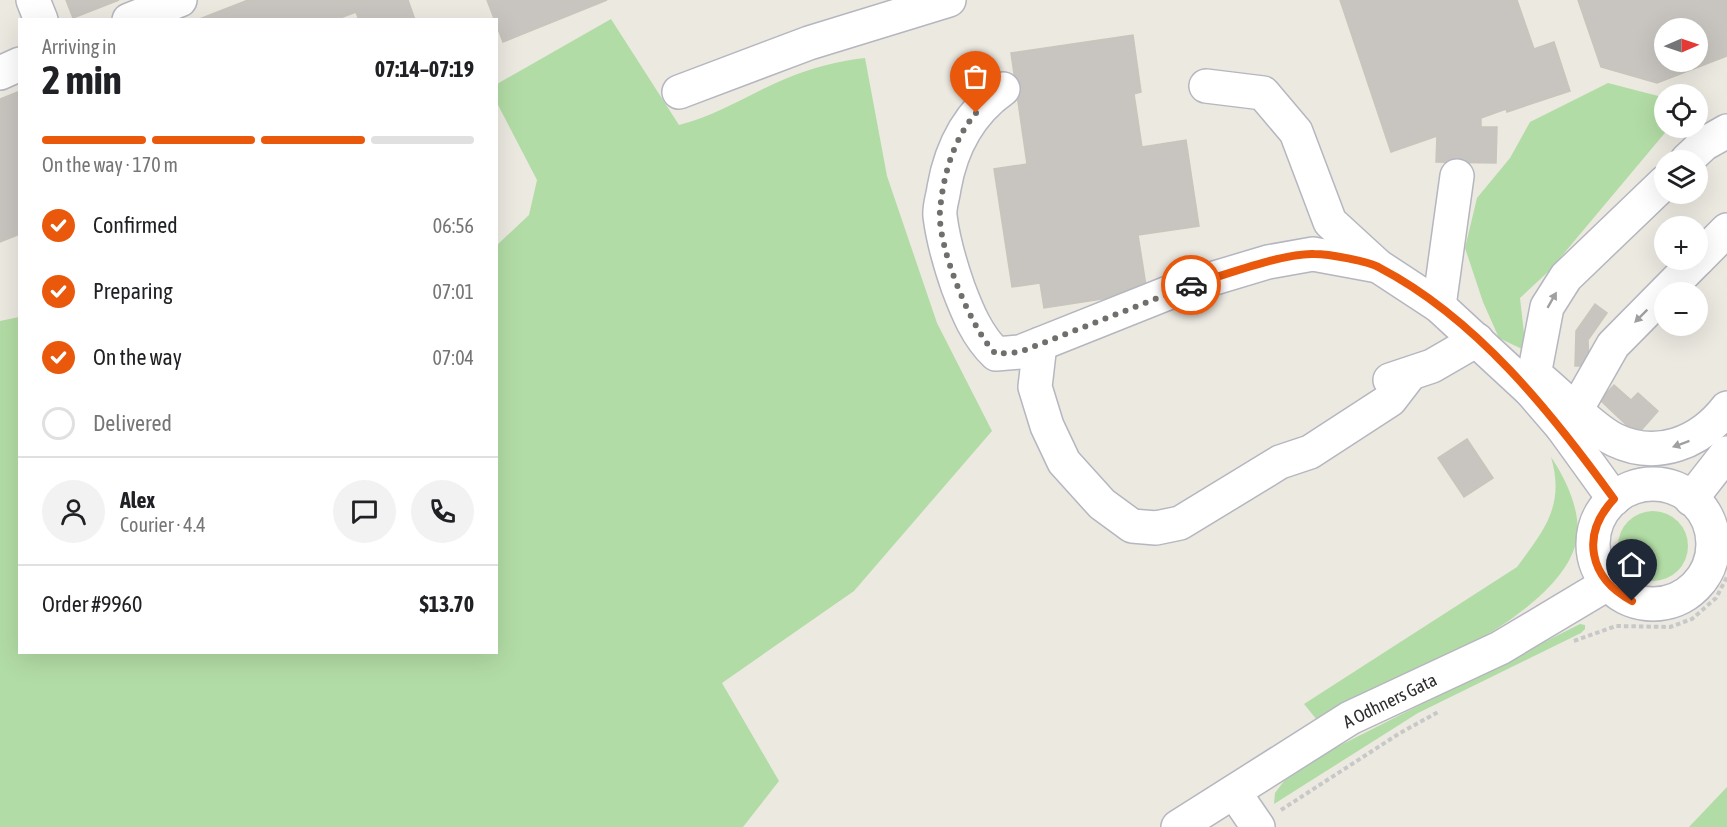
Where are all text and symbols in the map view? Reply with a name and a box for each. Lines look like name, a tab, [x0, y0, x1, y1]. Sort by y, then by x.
north arrow	[1654, 18, 1708, 72]
map controls	[1654, 18, 1708, 336]
text: Arriving in	[42, 35, 116, 58]
pin	[950, 51, 1001, 113]
text: 07:14–07:19	[375, 56, 474, 82]
text: 2 min	[42, 58, 122, 102]
icon: bag	[959, 60, 992, 93]
button: locate	[1654, 84, 1708, 138]
button: layers	[1654, 150, 1708, 204]
text: On the way · 170 m	[42, 153, 178, 176]
icon: check	[42, 209, 75, 242]
text: Confirmed	[93, 212, 178, 238]
text: 06:56	[433, 214, 474, 237]
button: +	[1654, 216, 1708, 270]
courier	[1161, 255, 1221, 315]
icon: car	[1175, 269, 1208, 302]
icon: check	[42, 275, 75, 308]
text: Preparing	[93, 278, 173, 304]
text: 07:01	[432, 280, 474, 303]
button: −	[1654, 282, 1708, 336]
one-way arrow	[1546, 292, 1557, 308]
one-way arrow	[1634, 308, 1648, 323]
icon: check	[42, 341, 75, 374]
text: On the way	[93, 344, 182, 370]
text: 07:04	[432, 346, 474, 369]
text: Delivered	[93, 410, 172, 436]
one-way arrow	[1672, 439, 1690, 449]
button: person	[42, 480, 105, 543]
button: chat	[333, 480, 396, 543]
button: phone	[411, 480, 474, 543]
text: Alex	[120, 487, 155, 513]
text: Courier · 4.4	[120, 513, 206, 536]
pin	[1606, 539, 1657, 601]
icon: home	[1615, 548, 1648, 581]
text: Order #9960	[42, 591, 142, 617]
text: $13.70	[419, 591, 474, 617]
street label: A Odhners Gata	[1340, 669, 1440, 732]

